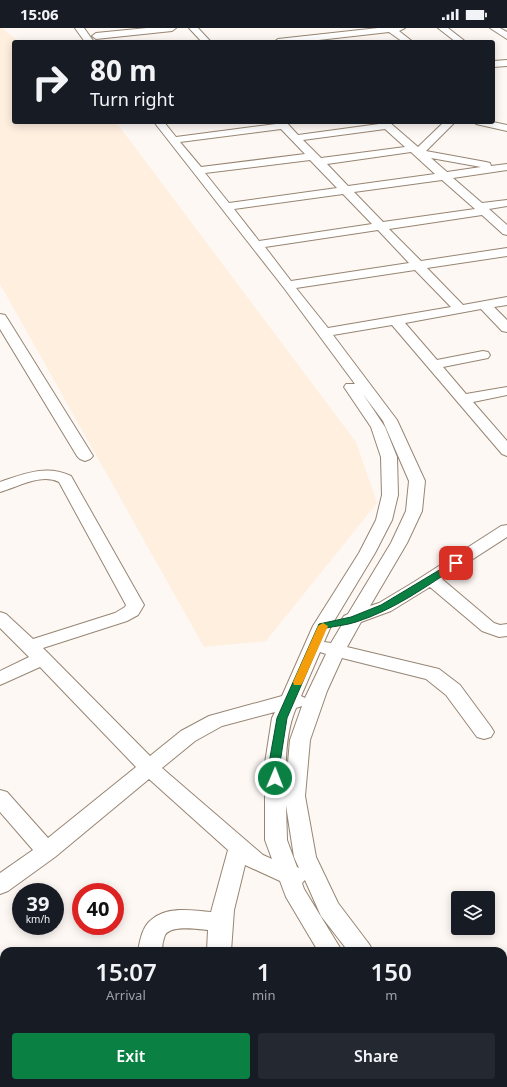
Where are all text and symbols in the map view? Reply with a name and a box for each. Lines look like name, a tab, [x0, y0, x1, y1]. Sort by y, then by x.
text: 15:06	[20, 4, 59, 24]
text: 80 m	[90, 51, 157, 89]
icon: right	[24, 56, 76, 108]
text: Turn right	[90, 87, 174, 111]
pin	[439, 546, 473, 580]
icon: arrive	[445, 552, 467, 574]
position arrow	[254, 757, 296, 799]
speed limit sign: 40	[72, 883, 124, 935]
text: 39	[27, 890, 49, 917]
map controls	[451, 891, 495, 935]
button: layers	[451, 891, 495, 935]
text: km/h	[26, 912, 50, 926]
text: 15:07	[95, 955, 157, 988]
text: 1	[257, 955, 271, 988]
text: 150	[371, 955, 412, 988]
text: Arrival	[106, 986, 146, 1004]
text: min	[252, 986, 275, 1004]
text: m	[385, 986, 397, 1004]
button: Exit	[12, 1033, 250, 1079]
button: Share	[258, 1033, 495, 1079]

